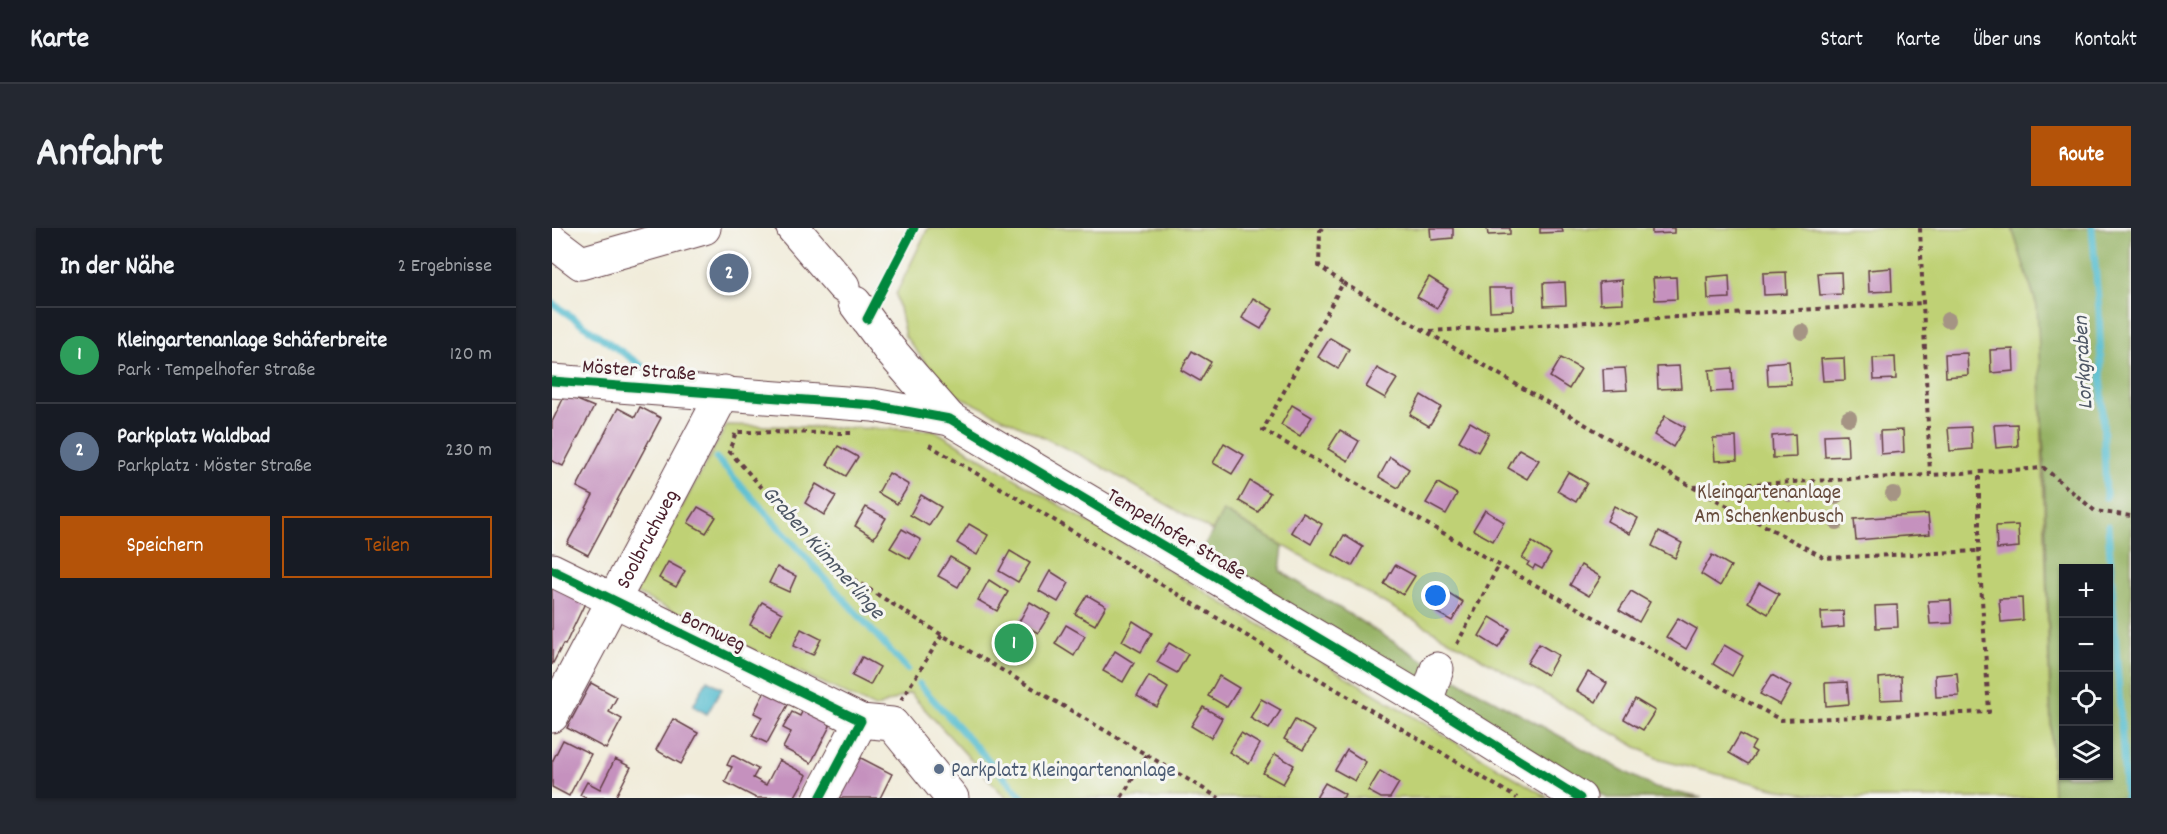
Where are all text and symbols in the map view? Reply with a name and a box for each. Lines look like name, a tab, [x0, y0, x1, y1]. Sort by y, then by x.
text: Karte	[30, 21, 89, 61]
text: Start	[1821, 26, 1863, 56]
text: Karte	[1896, 26, 1940, 56]
text: Über uns	[1973, 26, 2041, 56]
text: Kontakt	[2074, 26, 2137, 56]
text: Anfahrt	[36, 126, 163, 186]
button: Route	[2031, 126, 2131, 186]
text: In der Nähe	[60, 249, 174, 286]
pin: 2	[710, 250, 748, 296]
text: 2 Ergebnisse	[397, 253, 492, 281]
water label: Lorkgraben	[2067, 315, 2102, 410]
text: Kleingartenanlage Schäferbreite	[117, 326, 387, 357]
text: 1	[77, 341, 82, 369]
text: 120 m	[450, 341, 492, 369]
street label: Möster Straße	[581, 353, 697, 391]
text: Park · Tempelhofer Straße	[117, 357, 315, 385]
text: Parkplatz Waldbad	[117, 422, 270, 453]
text: 2	[75, 437, 84, 465]
text: 230 m	[445, 437, 492, 465]
text: Parkplatz · Möster Straße	[117, 453, 312, 481]
park label: Kleingartenanlage Am Schenkenbusch	[1694, 479, 1844, 533]
water label: Graben Kümmerlinge	[754, 480, 892, 628]
street label: Tempelhofer Straße	[1100, 482, 1251, 589]
street label: Soolbruchweg	[610, 485, 688, 595]
button: Speichern	[60, 516, 270, 578]
button: Teilen	[282, 516, 492, 578]
map controls	[2059, 564, 2113, 780]
button: +	[2059, 564, 2113, 618]
your location	[1421, 581, 1450, 610]
street label: Bornweg	[675, 604, 750, 661]
button: −	[2059, 618, 2113, 672]
pin: 1	[994, 620, 1034, 666]
button: locate	[2059, 672, 2113, 726]
button: layers	[2059, 726, 2113, 780]
place label: Parkplatz Kleingartenanlage	[951, 757, 1176, 787]
marker: Parkplatz Kleingartenanlage	[932, 762, 946, 776]

